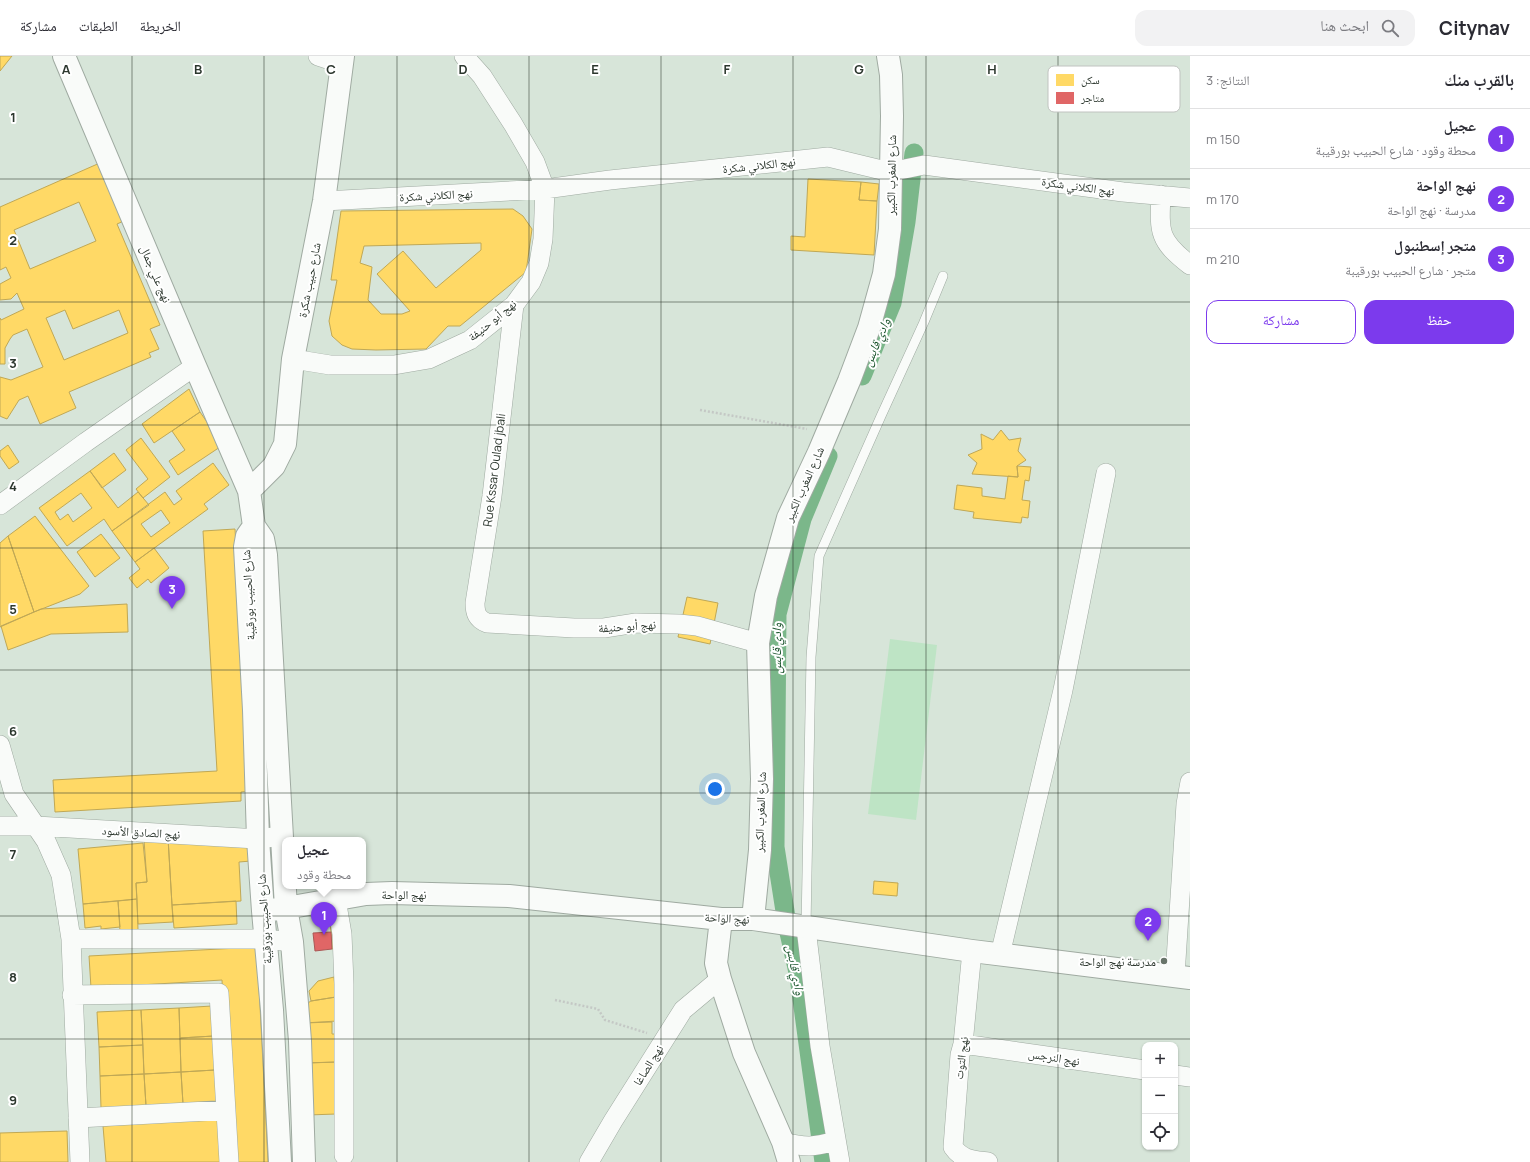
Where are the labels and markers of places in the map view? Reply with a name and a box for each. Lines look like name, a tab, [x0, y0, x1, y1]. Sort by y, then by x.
pin: 3	[159, 576, 185, 609]
pin: 1	[311, 902, 337, 935]
pin: 2	[1135, 908, 1161, 941]
place label: مدرسة نهج الواحة	[1079, 953, 1156, 970]
marker: مدرسة نهج الواحة	[1159, 956, 1169, 966]

